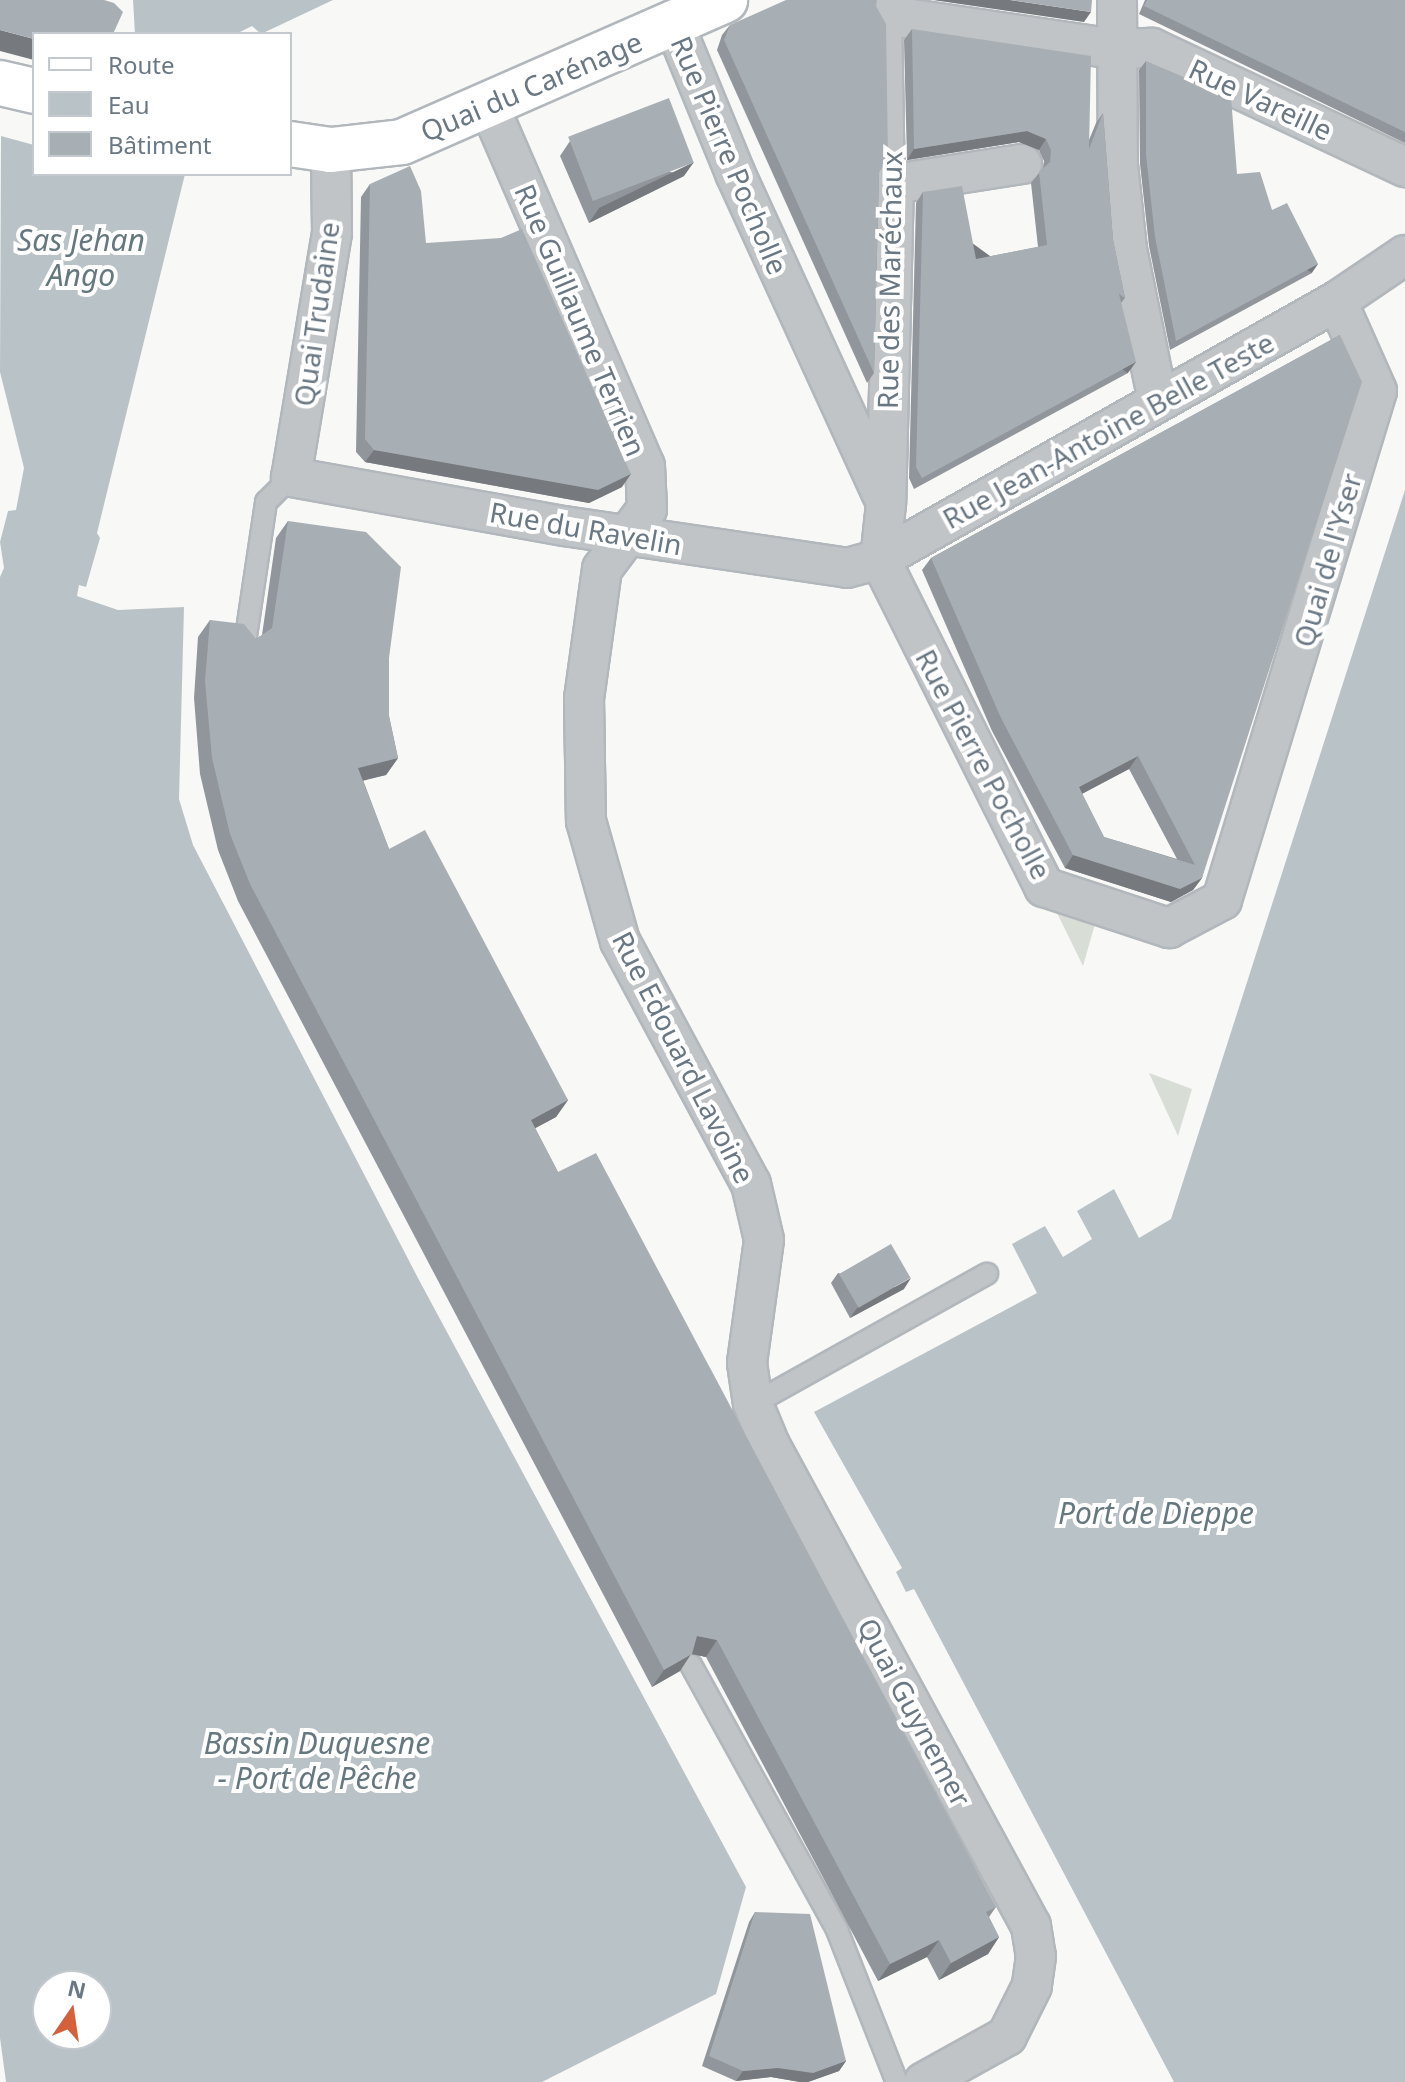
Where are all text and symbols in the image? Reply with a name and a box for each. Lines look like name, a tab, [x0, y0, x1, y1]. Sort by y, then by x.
street label: Quai du Carénage	[415, 24, 647, 148]
street label: Rue Pierre Pocholle	[665, 31, 795, 279]
legend	[32, 32, 292, 176]
text: Route	[108, 48, 174, 81]
street label: Rue Vareille	[1184, 51, 1338, 147]
text: Eau	[108, 88, 150, 121]
text: Bâtiment	[108, 128, 211, 161]
street label: Rue des Maréchaux	[870, 151, 908, 409]
street label: Rue Guillaume Terrien	[508, 179, 654, 461]
street label: Quai Trudaine	[286, 220, 346, 408]
water label: Sas Jehan Ango	[17, 222, 145, 292]
street label: Rue Jean-Antoine Belle Teste	[937, 325, 1279, 535]
street label: Quai de l'Yser	[1286, 469, 1368, 651]
street label: Rue du Ravelin	[487, 495, 685, 561]
street label: Rue Pierre Pocholle	[909, 643, 1059, 885]
street label: Rue Edouard Lavoine	[606, 926, 762, 1188]
water label: Port de Dieppe	[1058, 1495, 1254, 1531]
street label: Quai Guynemer	[851, 1612, 979, 1812]
water label: Bassin Duquesne - Port de Pêche	[204, 1725, 430, 1796]
north arrow	[32, 1970, 112, 2050]
text: N	[65, 1972, 89, 2005]

